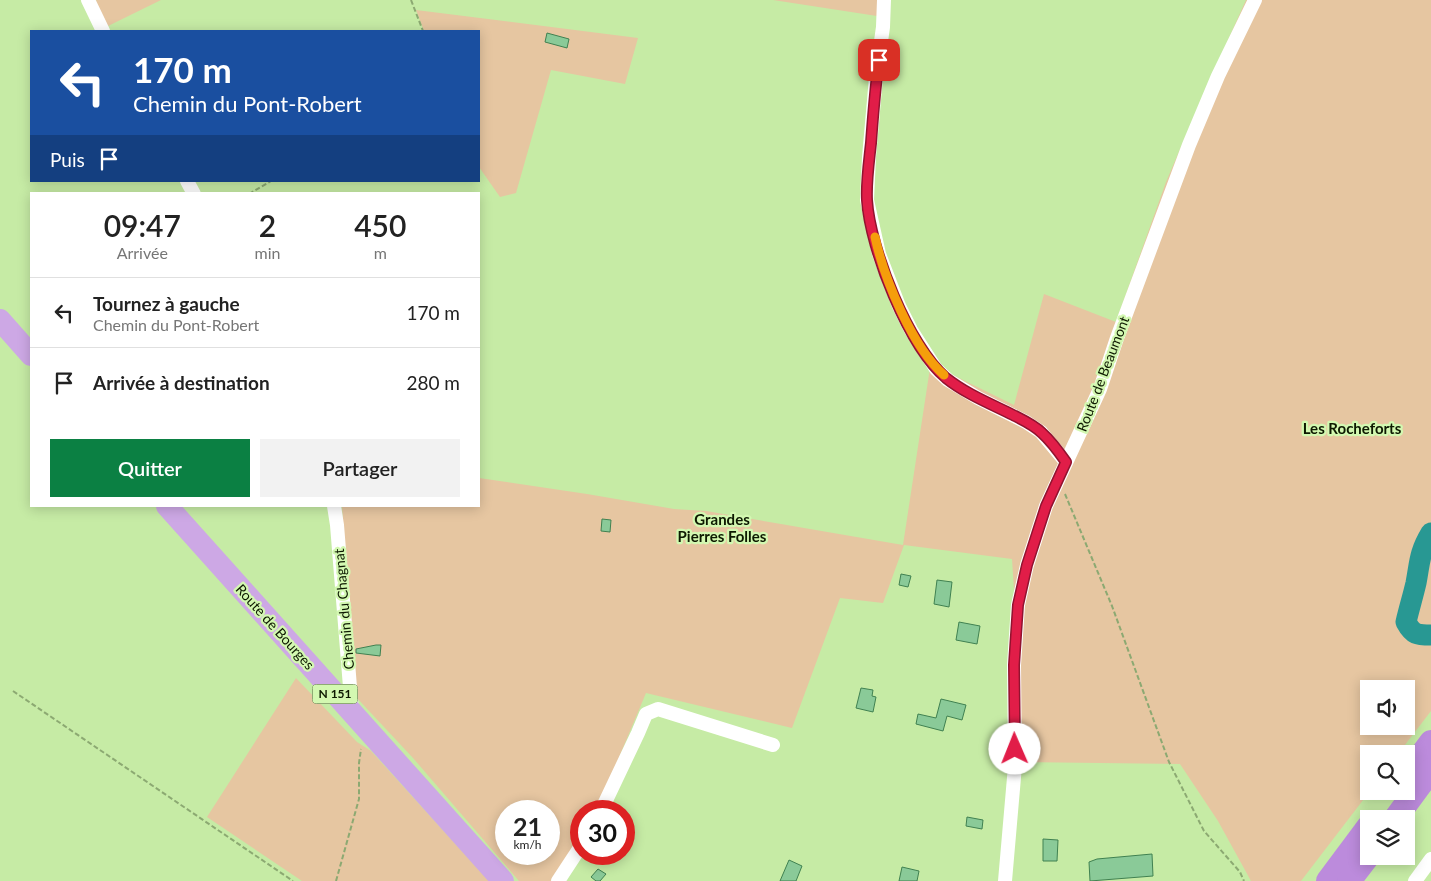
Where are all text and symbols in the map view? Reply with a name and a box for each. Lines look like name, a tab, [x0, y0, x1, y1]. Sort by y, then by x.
pin	[858, 39, 900, 81]
icon: arrive	[865, 46, 893, 74]
text: 170 m	[133, 48, 232, 90]
icon: left	[50, 50, 115, 115]
text: Chemin du Pont-Robert	[133, 90, 362, 117]
icon: arrive	[95, 145, 123, 173]
text: Puis	[50, 148, 85, 171]
text: 09:47	[104, 207, 181, 243]
text: 2	[259, 207, 276, 243]
text: 450	[354, 207, 406, 243]
text: Arrivée	[117, 243, 168, 262]
text: min	[255, 243, 280, 262]
text: m	[374, 243, 387, 262]
text: Tournez à gauche	[93, 292, 240, 315]
icon: left	[50, 299, 78, 327]
text: 170 m	[406, 301, 460, 324]
street label: Route de Beaumont	[1073, 314, 1132, 434]
text: Chemin du Pont-Robert	[93, 315, 259, 334]
icon: arrive	[50, 369, 78, 397]
text: Arrivée à destination	[93, 371, 270, 394]
text: 280 m	[406, 371, 460, 394]
district label: Les Rocheforts	[1303, 419, 1402, 437]
button: Quitter	[50, 439, 250, 497]
button: Partager	[260, 439, 460, 497]
district label: Grandes Pierres Folles	[678, 510, 767, 545]
street label: Chemin du Chagnat	[330, 548, 357, 670]
street label: Route de Bourges	[233, 580, 318, 673]
map controls	[1360, 680, 1415, 865]
button: sound	[1360, 680, 1415, 735]
road number: N 151	[312, 684, 358, 704]
position arrow	[988, 722, 1040, 774]
button: search	[1360, 745, 1415, 800]
speed limit sign: 30	[570, 800, 635, 865]
button: layers	[1360, 810, 1415, 865]
text: 21	[513, 811, 542, 841]
text: km/h	[513, 837, 542, 852]

